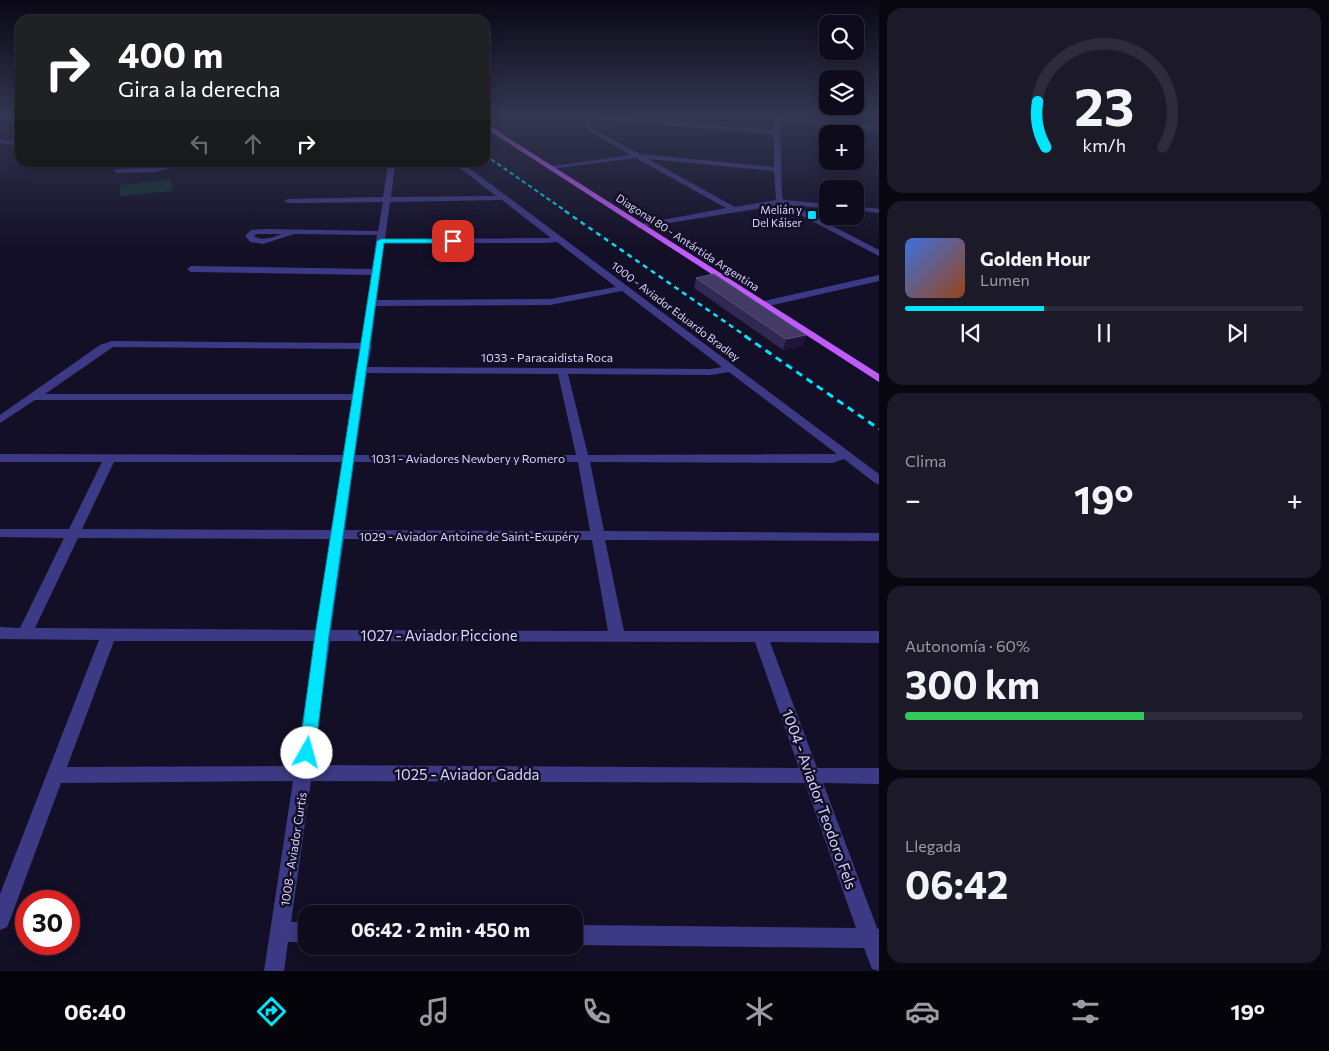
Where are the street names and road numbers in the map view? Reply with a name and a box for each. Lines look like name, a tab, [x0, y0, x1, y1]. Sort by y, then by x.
street label: Diagonal 80 - Antártida Argentina	[614, 191, 762, 293]
street label: 1000 - Aviador Eduardo Bradley	[609, 258, 743, 364]
street label: 1033 - Paracaidista Roca	[481, 350, 613, 364]
street label: 1031 - Aviadores Newbery y Romero	[371, 451, 565, 465]
street label: 1029 - Aviador Antoine de Saint-Exupéry	[359, 529, 579, 543]
street label: 1027 - Aviador Piccione	[360, 626, 518, 644]
street label: 1004 - Aviador Teodoro Fels	[779, 707, 861, 892]
street label: 1025 - Aviador Gadda	[395, 765, 539, 783]
street label: 1008 - Aviador Curtis	[277, 791, 309, 907]

